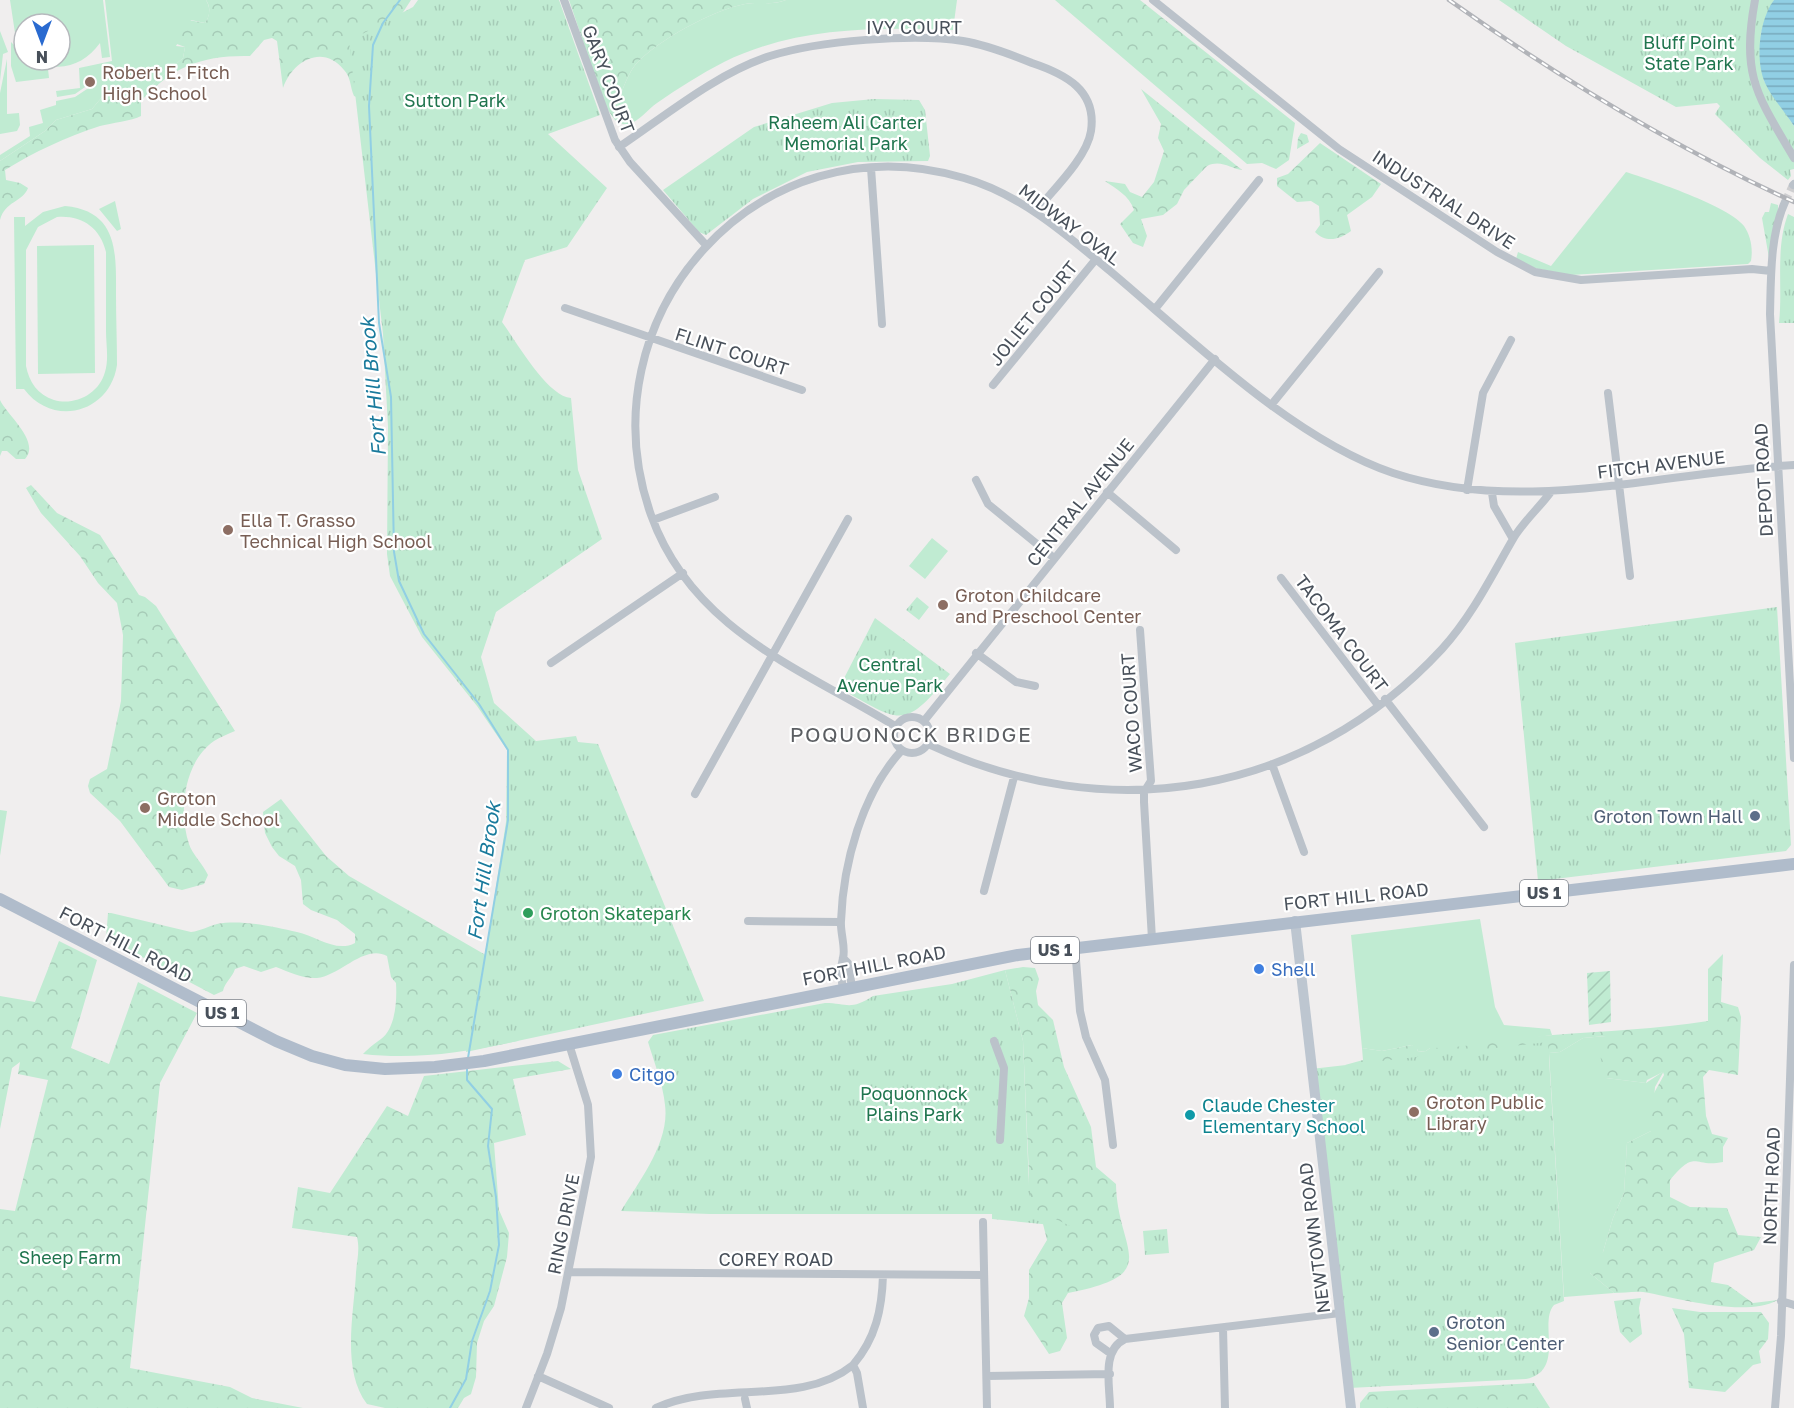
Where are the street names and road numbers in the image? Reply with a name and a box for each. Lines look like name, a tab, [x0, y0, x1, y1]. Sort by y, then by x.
street label: IVY COURT	[866, 16, 962, 38]
street label: GARY COURT	[578, 22, 640, 136]
street label: INDUSTRIAL DRIVE	[1368, 145, 1520, 253]
street label: MIDWAY OVAL	[1015, 179, 1125, 269]
street label: JOLIET COURT	[984, 256, 1082, 370]
street label: FLINT COURT	[673, 322, 791, 380]
street label: DEPOT ROAD	[1749, 423, 1777, 537]
street label: CENTRAL AVENUE	[1022, 434, 1138, 570]
street label: FITCH AVENUE	[1596, 445, 1726, 483]
street label: TACOMA COURT	[1291, 570, 1393, 696]
street label: WACO COURT	[1116, 652, 1146, 774]
street label: FORT HILL ROAD	[1282, 877, 1430, 915]
road number: US 1	[1520, 880, 1568, 906]
street label: FORT HILL ROAD	[56, 901, 196, 987]
road number: US 1	[1031, 937, 1079, 963]
street label: FORT HILL ROAD	[800, 940, 948, 990]
road number: US 1	[198, 1000, 246, 1026]
street label: NORTH ROAD	[1758, 1127, 1784, 1245]
street label: NEWTOWN ROAD	[1294, 1161, 1334, 1315]
street label: RING DRIVE	[542, 1172, 584, 1276]
street label: COREY ROAD	[719, 1248, 833, 1270]

